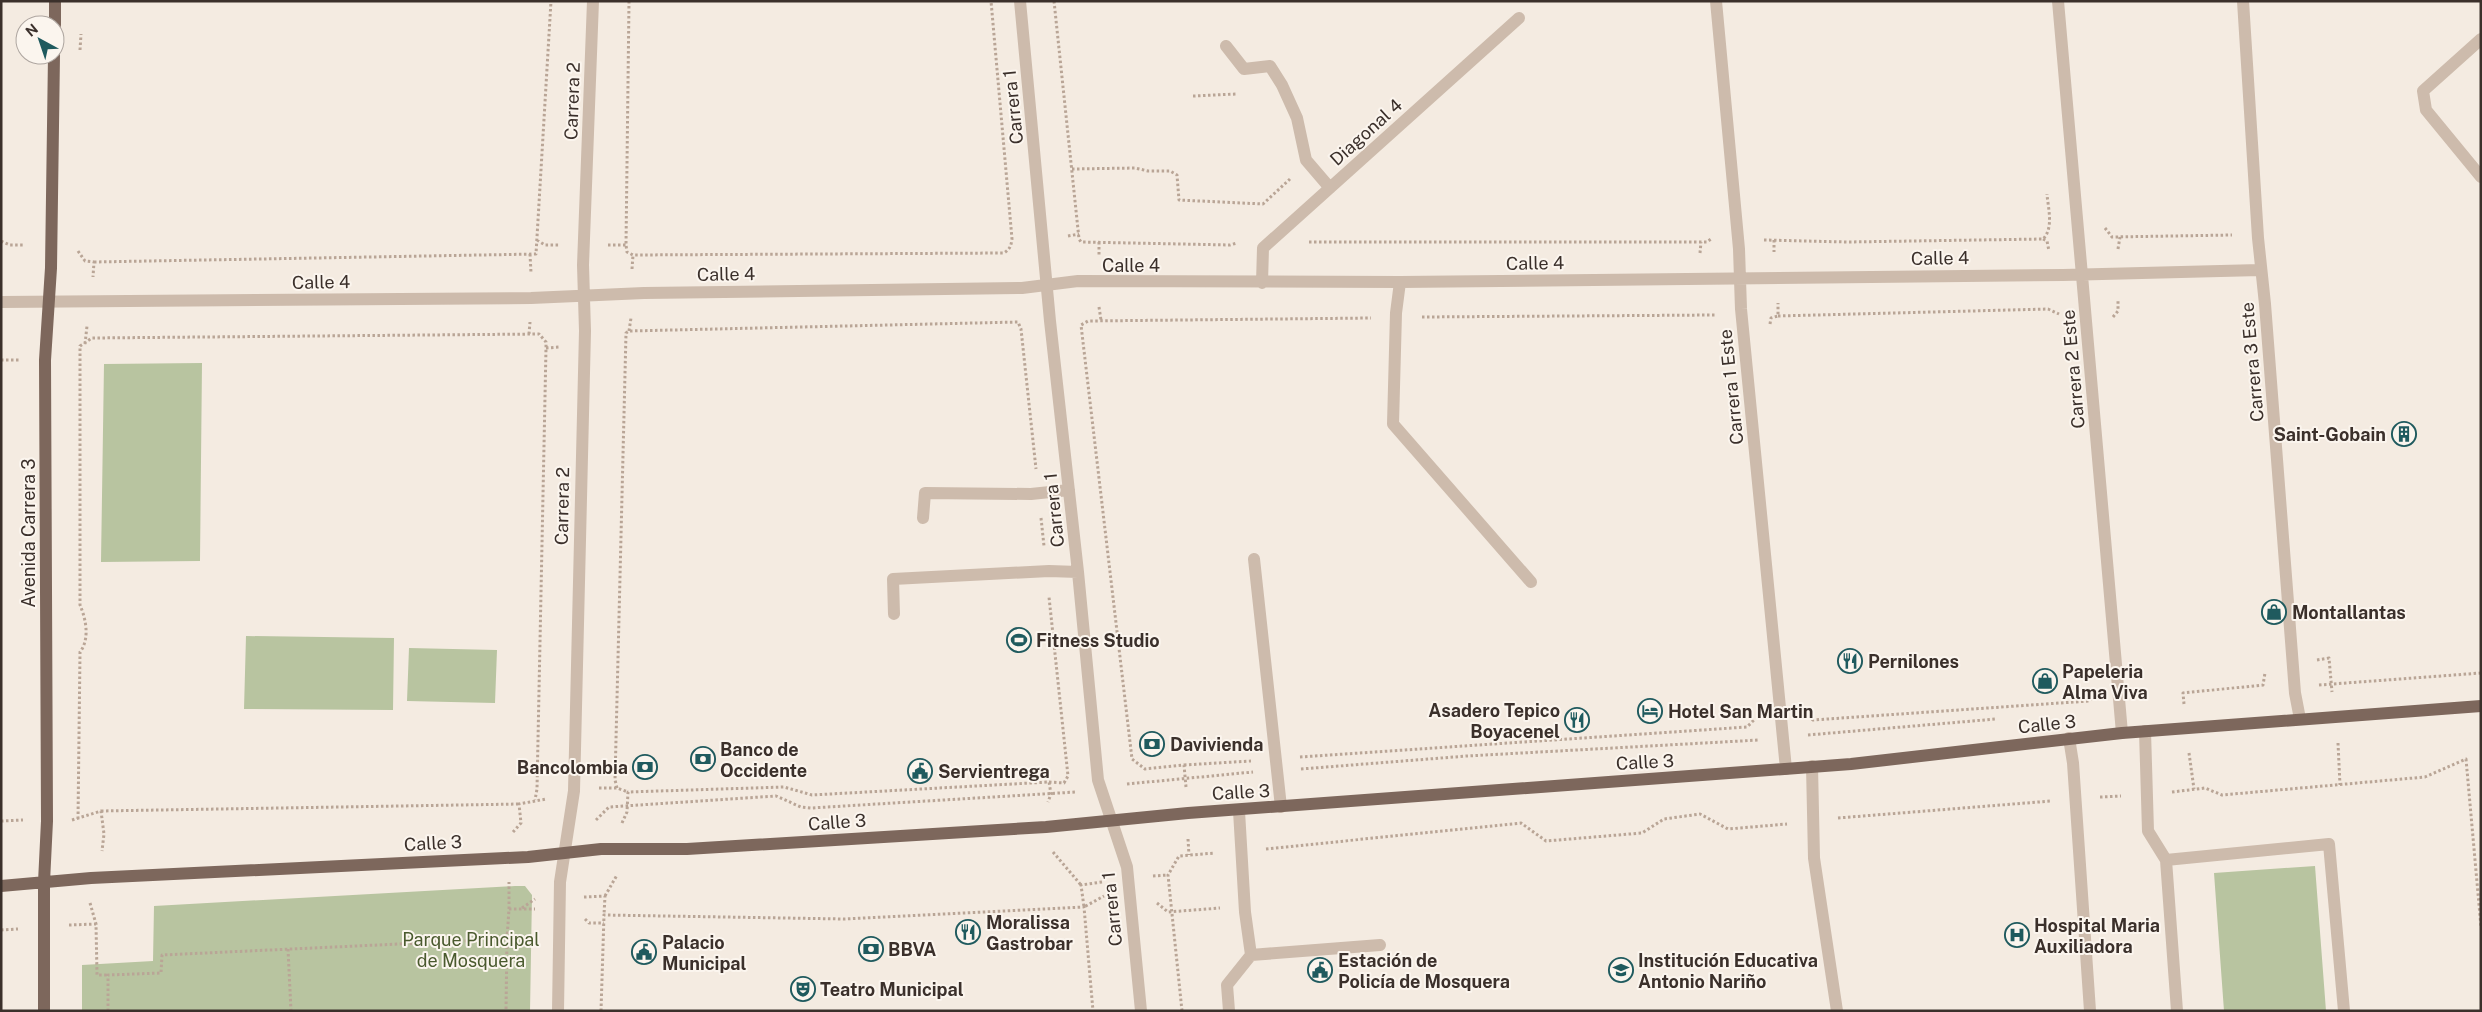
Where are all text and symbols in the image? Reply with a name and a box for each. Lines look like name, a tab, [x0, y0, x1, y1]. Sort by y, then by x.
north arrow	[15, 15, 65, 65]
text: N	[22, 20, 41, 40]
street label: Carrera 2	[560, 62, 584, 140]
street label: Carrera 1	[999, 69, 1027, 145]
street label: Diagonal 4	[1326, 94, 1406, 170]
street label: Calle 4	[1911, 247, 1969, 269]
street label: Calle 4	[1506, 252, 1564, 274]
street label: Calle 4	[1102, 255, 1160, 276]
street label: Calle 4	[697, 263, 755, 285]
street label: Calle 4	[292, 271, 350, 293]
street label: Carrera 3 Este	[2236, 301, 2268, 423]
street label: Carrera 2 Este	[2057, 309, 2089, 429]
street label: Carrera 1 Este	[1714, 328, 1748, 446]
building icon: Saint-Gobain	[2391, 421, 2417, 447]
place label: Saint-Gobain	[2273, 424, 2386, 445]
street label: Avenida Carrera 3	[18, 458, 39, 608]
street label: Carrera 2	[551, 467, 573, 545]
street label: Carrera 1	[1040, 472, 1068, 548]
shop icon: Montallantas	[2261, 599, 2287, 625]
place label: Montallantas	[2292, 602, 2406, 623]
sports icon: Fitness Studio	[1006, 627, 1032, 653]
place label: Fitness Studio	[1036, 630, 1160, 651]
restaurant icon: Pernilones	[1837, 648, 1863, 674]
place label: Pernilones	[1868, 651, 1959, 672]
place label: Papeleria Alma Viva	[2062, 661, 2148, 703]
shop icon: Papeleria Alma Viva	[2032, 668, 2058, 694]
hotel icon: Hotel San Martin	[1637, 698, 1663, 724]
place label: Asadero Tepico Boyacenel	[1428, 700, 1560, 742]
place label: Hotel San Martin	[1668, 701, 1814, 722]
restaurant icon: Asadero Tepico Boyacenel	[1564, 707, 1590, 733]
street label: Calle 3	[2017, 711, 2077, 737]
bank icon: Davivienda	[1139, 731, 1165, 757]
place label: Davivienda	[1170, 734, 1263, 755]
place label: Banco de Occidente	[720, 739, 807, 781]
bank icon: Banco de Occidente	[690, 746, 716, 772]
street label: Calle 3	[1615, 750, 1675, 774]
bank icon: Bancolombia	[632, 754, 658, 780]
place label: Bancolombia	[517, 757, 628, 778]
public building icon: Servientrega	[907, 758, 933, 784]
place label: Servientrega	[938, 761, 1050, 782]
street label: Calle 3	[1211, 780, 1271, 804]
street label: Calle 3	[807, 809, 867, 835]
street label: Calle 3	[403, 831, 463, 855]
street label: Carrera 1	[1098, 871, 1126, 947]
place label: Moralissa Gastrobar	[986, 912, 1074, 954]
place label: Hospital Maria Auxiliadora	[2034, 915, 2160, 957]
restaurant icon: Moralissa Gastrobar	[955, 919, 981, 945]
hospital icon: Hospital Maria Auxiliadora	[2004, 922, 2030, 948]
park label: Parque Principal de Mosquera	[402, 929, 540, 971]
place label: Palacio Municipal	[662, 932, 746, 974]
bank icon: BBVA	[858, 936, 884, 962]
public building icon: Palacio Municipal	[631, 939, 657, 965]
place label: BBVA	[888, 939, 936, 960]
place label: Estación de Policía de Mosquera	[1338, 950, 1510, 992]
place label: Institución Educativa Antonio Nariño	[1638, 950, 1818, 992]
public building icon: Estación de Policía de Mosquera	[1307, 957, 1333, 983]
school or university icon: Institución Educativa Antonio Nariño	[1608, 957, 1634, 983]
theatre icon: Teatro Municipal	[790, 976, 816, 1002]
place label: Teatro Municipal	[820, 979, 964, 1000]

